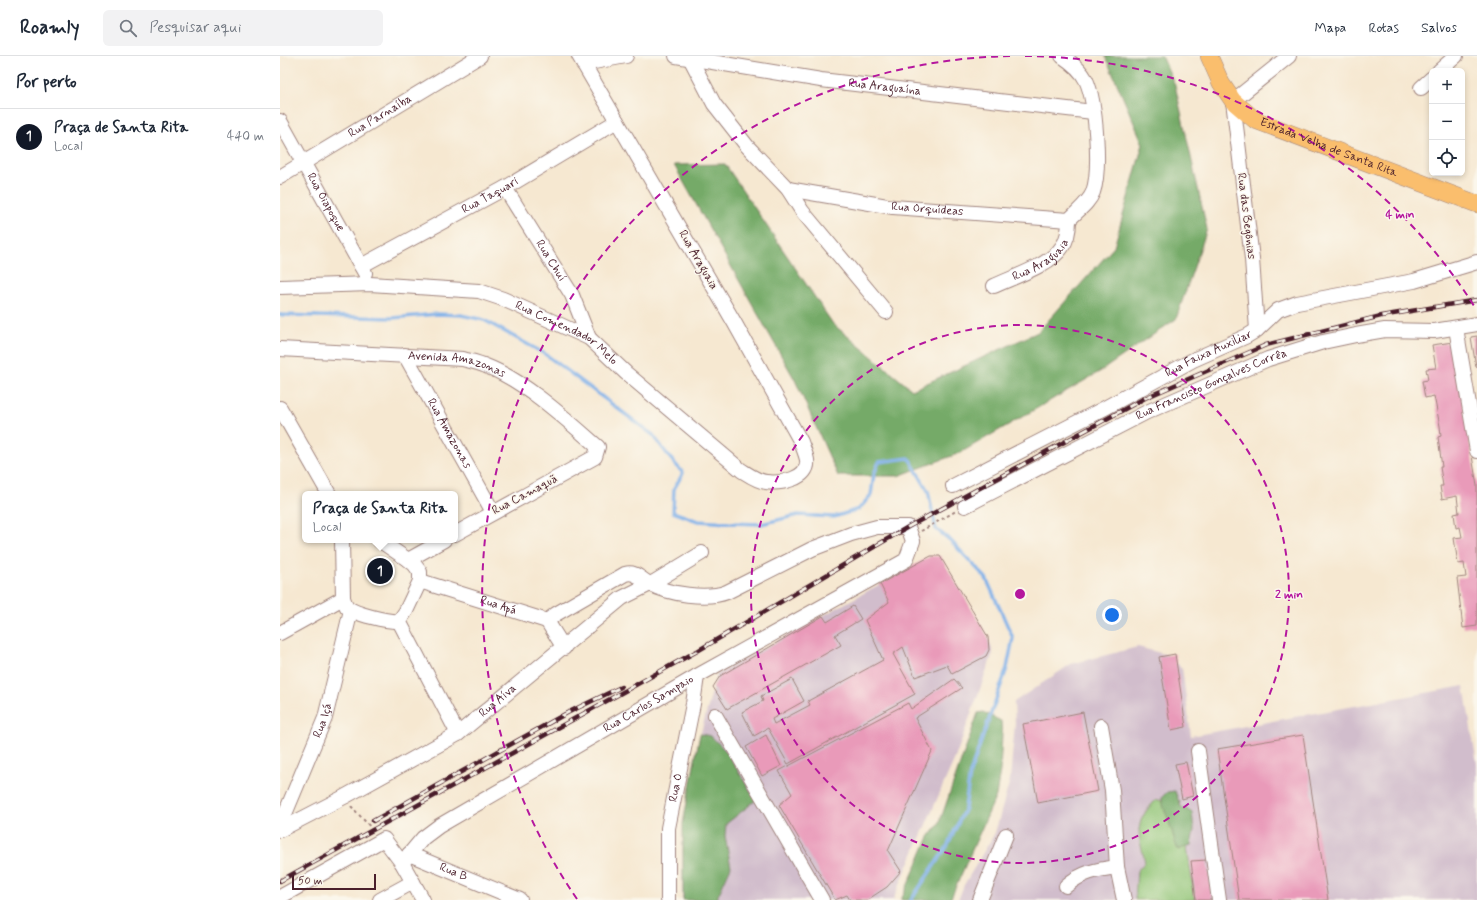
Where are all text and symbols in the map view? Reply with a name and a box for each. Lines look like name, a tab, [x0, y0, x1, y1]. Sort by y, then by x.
search box	[103, 10, 383, 46]
text: Roamly	[20, 15, 79, 40]
icon: search	[117, 17, 139, 39]
text: Pesquisar aqui	[149, 18, 241, 38]
text: Mapa	[1315, 19, 1346, 37]
text: Rotas	[1368, 19, 1399, 37]
text: Salvos	[1421, 19, 1457, 37]
map controls	[1429, 68, 1465, 176]
button: +	[1429, 68, 1465, 104]
text: Por perto	[16, 71, 77, 93]
street label: Rua Araguaína	[847, 75, 922, 100]
street label: Rua Parnaíba	[345, 91, 415, 142]
button: −	[1429, 104, 1465, 140]
street label: Estrada Velha de Santa Rita	[1258, 115, 1400, 181]
text: Praça de Santa Rita	[54, 118, 188, 138]
text: 1	[26, 128, 32, 145]
text: 440 m	[227, 128, 264, 145]
text: Local	[54, 138, 83, 155]
button: locate	[1429, 140, 1465, 176]
street label: Rua Oiapoque	[303, 170, 348, 234]
street label: Rua das Begônias	[1233, 172, 1259, 260]
street label: Rua Taquari	[459, 174, 522, 218]
street label: Rua Orquídeas	[891, 199, 964, 220]
text: 4 min	[1385, 207, 1415, 223]
street label: Rua Araguaia	[674, 227, 722, 293]
street label: Rua Araguaia	[1010, 236, 1073, 285]
street label: Rua Chuí	[532, 237, 570, 285]
street label: Rua Comendador Melo	[513, 298, 621, 369]
street label: Rua Faixa Auxiliar	[1163, 327, 1255, 382]
street label: Rua Francisco Gonçalves Corrêa	[1133, 346, 1289, 424]
street label: Avenida Amazonas	[407, 348, 509, 382]
street label: Rua Amazonas	[423, 396, 475, 472]
street label: Rua Camaquã	[489, 471, 561, 519]
popup	[302, 491, 458, 543]
text: Praça de Santa Rita	[313, 499, 447, 519]
text: Local	[313, 519, 341, 536]
pin: 1	[367, 556, 393, 586]
centre of rings	[1013, 587, 1027, 601]
text: 2 min	[1275, 587, 1303, 603]
street label: Rua Apá	[478, 592, 519, 619]
your location	[1102, 605, 1122, 625]
street label: Rua Carlos Sampaio	[600, 672, 697, 737]
street label: Rua Aíva	[476, 681, 520, 721]
street label: Rua Içá	[310, 701, 336, 740]
street label: Rua O	[665, 772, 687, 804]
street label: Rua B	[437, 859, 470, 885]
scale bar	[292, 872, 376, 891]
text: 50 m	[298, 874, 323, 888]

